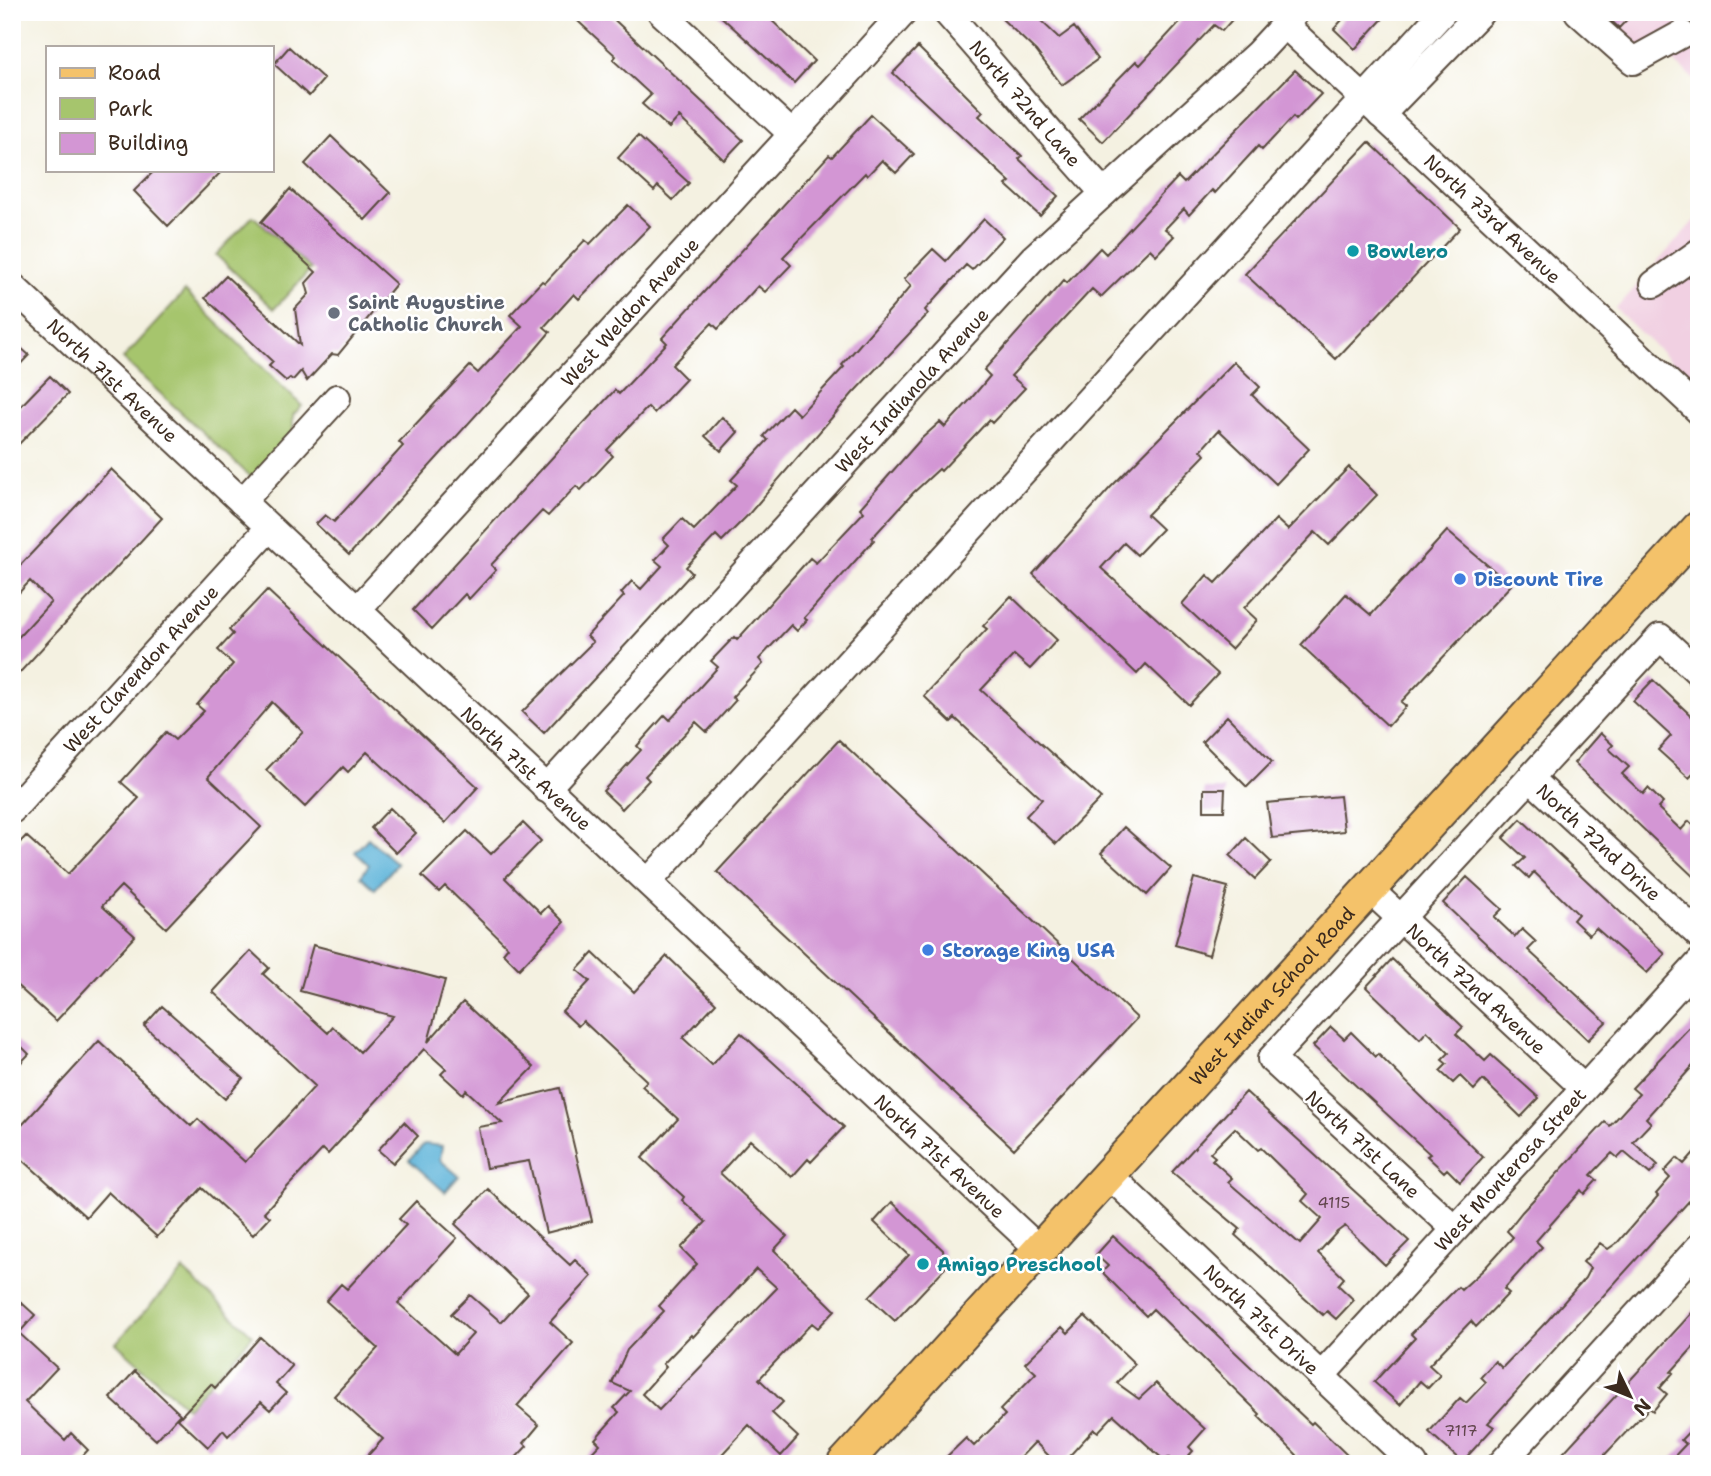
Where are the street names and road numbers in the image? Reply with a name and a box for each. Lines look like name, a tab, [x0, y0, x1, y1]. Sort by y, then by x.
street label: North 72nd Lane	[964, 35, 1086, 172]
street label: North 73rd Avenue	[1418, 149, 1566, 289]
street label: West Weldon Avenue	[555, 232, 705, 392]
street label: West Indianola Avenue	[830, 302, 994, 479]
street label: North 71st Avenue	[41, 313, 183, 448]
street label: West Clarendon Avenue	[58, 580, 224, 759]
street label: North 71st Avenue	[455, 701, 597, 836]
street label: North 72nd Drive	[1531, 778, 1666, 906]
street label: West Indian School Road	[1184, 901, 1360, 1091]
street label: North 72nd Avenue	[1401, 918, 1551, 1060]
street label: West Monterosa Street	[1429, 1083, 1592, 1257]
street label: North 71st Lane	[1300, 1085, 1425, 1204]
street label: North 71st Avenue	[869, 1089, 1010, 1224]
street label: North 71st Drive	[1198, 1259, 1324, 1381]

